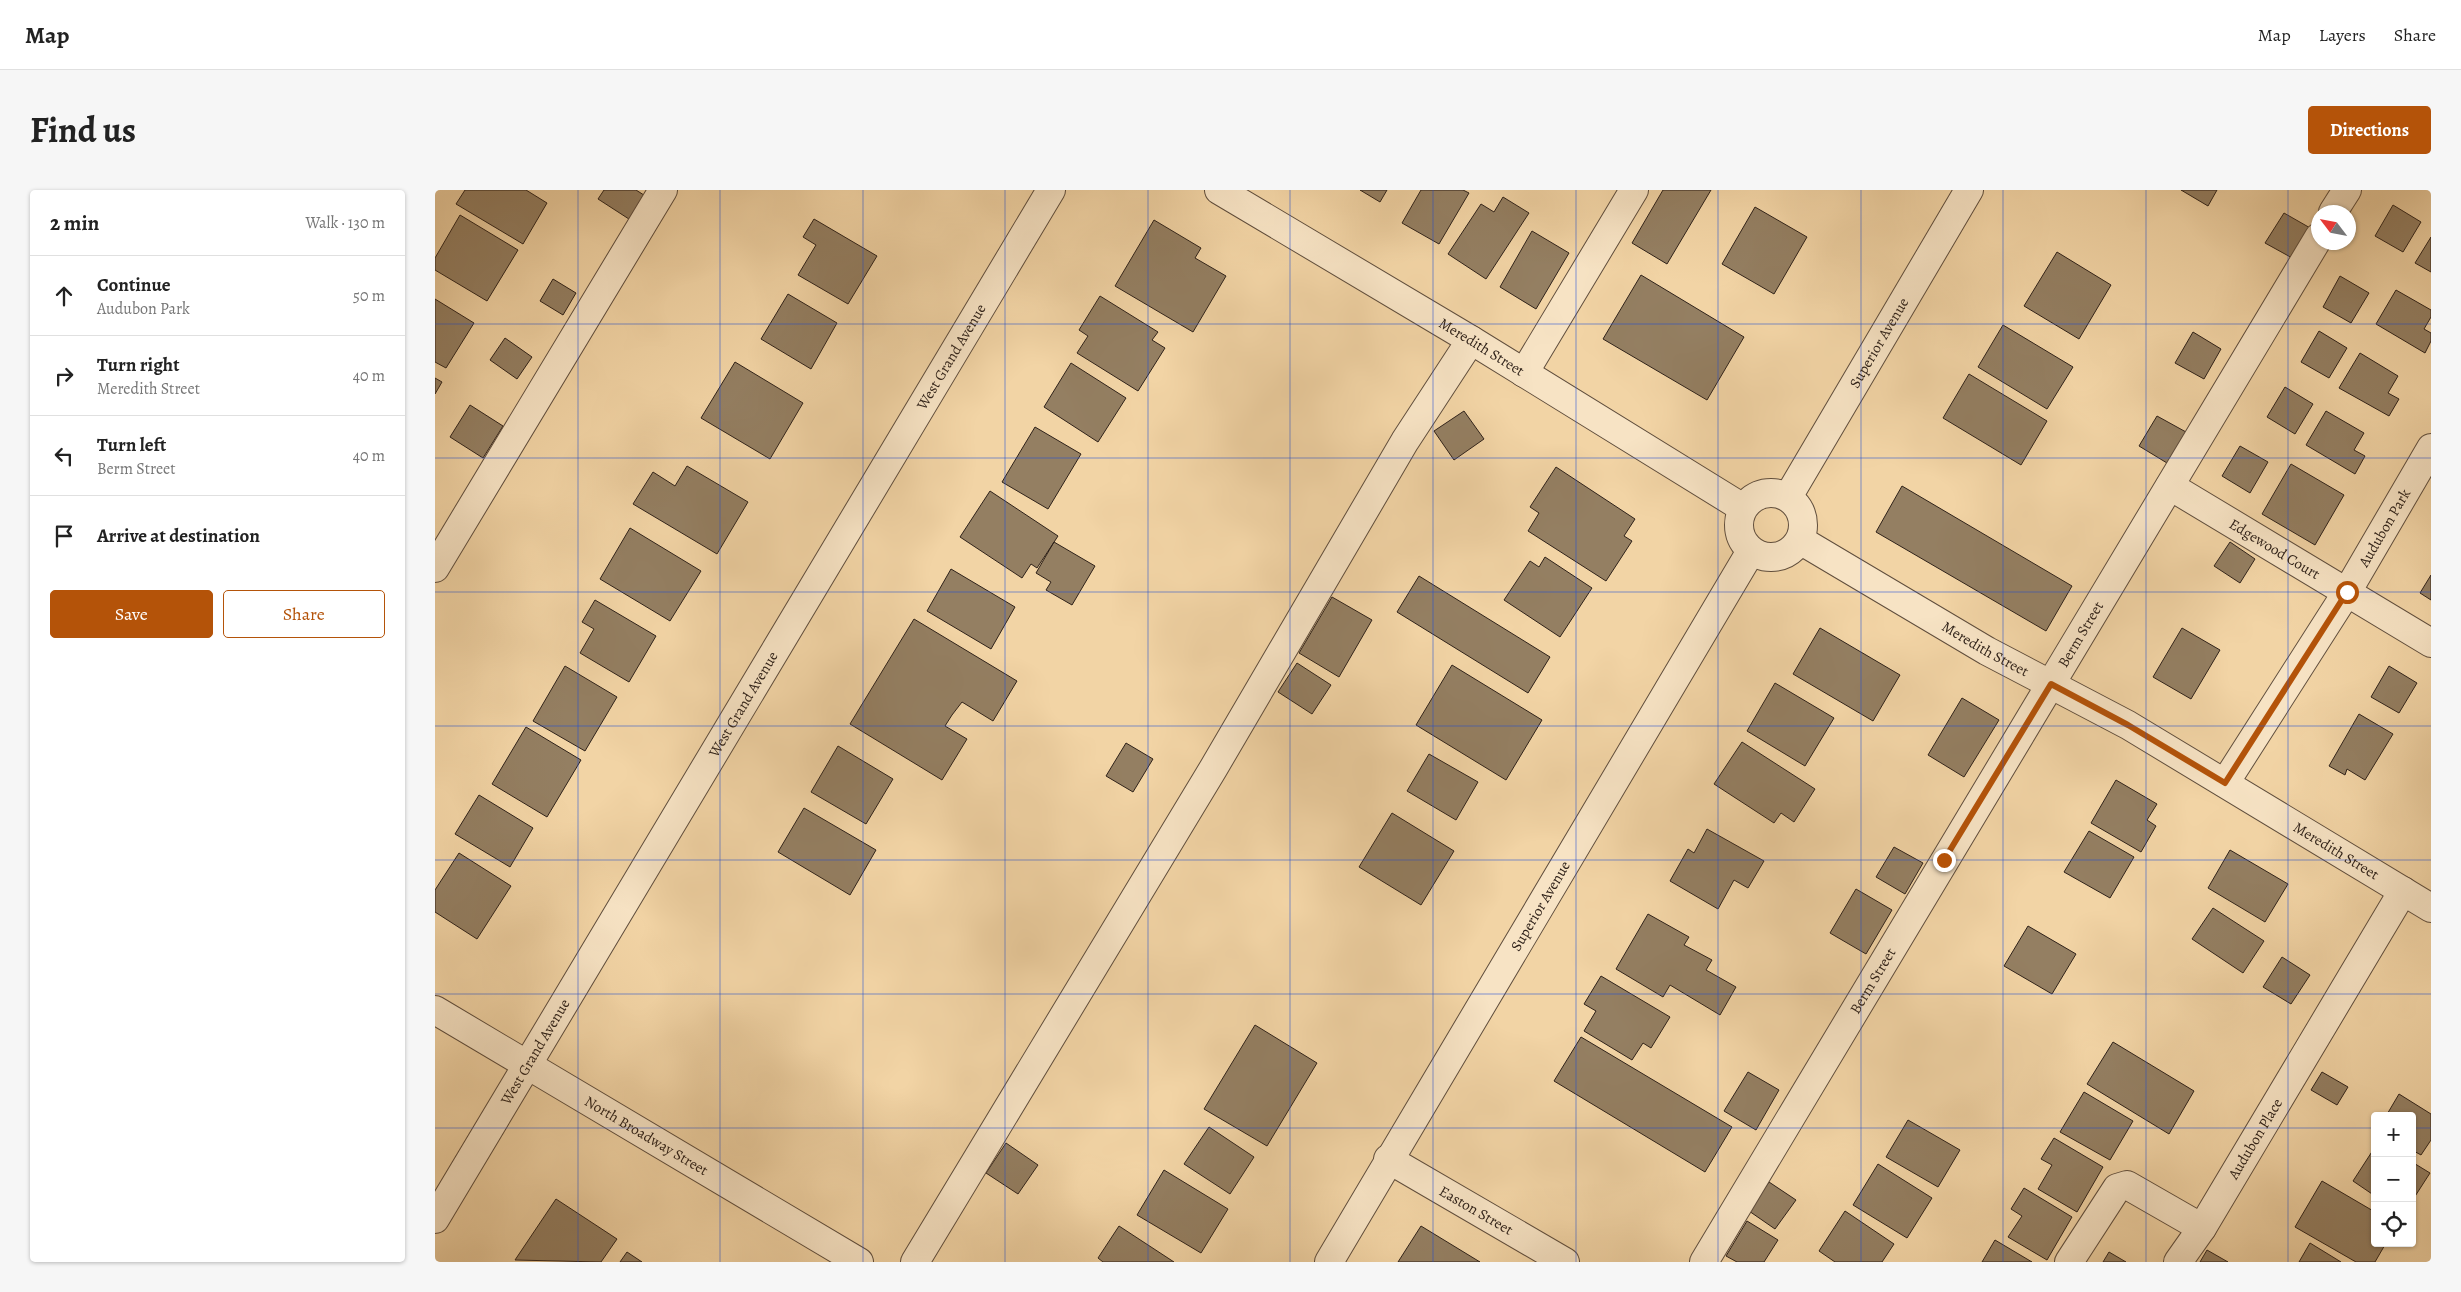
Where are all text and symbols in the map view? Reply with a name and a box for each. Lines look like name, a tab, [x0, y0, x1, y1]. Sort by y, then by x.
text: Map	[25, 19, 69, 51]
text: Map	[2258, 23, 2291, 47]
text: Layers	[2319, 23, 2366, 47]
text: Share	[2394, 23, 2436, 47]
text: Find us	[30, 106, 136, 154]
button: Directions	[2308, 106, 2431, 154]
north arrow	[2311, 205, 2356, 250]
text: 2 min	[50, 209, 99, 237]
text: Walk · 130 m	[305, 212, 385, 234]
text: Continue	[97, 272, 171, 298]
icon: ahead	[50, 282, 78, 310]
text: 50 m	[353, 285, 385, 307]
street label: Superior Avenue	[1844, 294, 1913, 392]
text: Audubon Park	[97, 298, 190, 320]
street label: West Grand Avenue	[911, 300, 991, 414]
street label: Meredith Street	[1435, 313, 1528, 381]
text: Turn right	[97, 352, 179, 378]
icon: right	[50, 362, 78, 390]
text: 40 m	[353, 365, 385, 387]
text: Meredith Street	[97, 378, 200, 400]
text: Turn left	[97, 432, 166, 458]
icon: left	[50, 442, 78, 470]
text: 40 m	[353, 445, 385, 467]
text: Berm Street	[97, 458, 176, 480]
street label: Audubon Park	[2353, 485, 2415, 571]
street label: Edgewood Court	[2225, 514, 2324, 584]
icon: arrive	[50, 522, 78, 550]
text: Arrive at destination	[97, 523, 260, 549]
route start	[2336, 581, 2359, 604]
button: Save	[50, 590, 213, 638]
button: Share	[223, 590, 385, 638]
street label: Berm Street	[2053, 598, 2108, 671]
street label: Meredith Street	[1938, 616, 2032, 681]
street label: West Grand Avenue	[703, 647, 783, 762]
street label: Meredith Street	[2290, 817, 2383, 884]
route end	[1933, 849, 1956, 872]
street label: Superior Avenue	[1506, 857, 1575, 955]
street label: Berm Street	[1845, 944, 1900, 1017]
street label: West Grand Avenue	[495, 995, 575, 1109]
street label: North Broadway Street	[581, 1091, 712, 1180]
street label: Audubon Place	[2223, 1094, 2287, 1184]
map controls	[2371, 1112, 2416, 1247]
button: +	[2371, 1112, 2416, 1157]
button: −	[2371, 1157, 2416, 1202]
street label: Easton Street	[1436, 1181, 1517, 1240]
button: locate	[2371, 1202, 2416, 1247]

